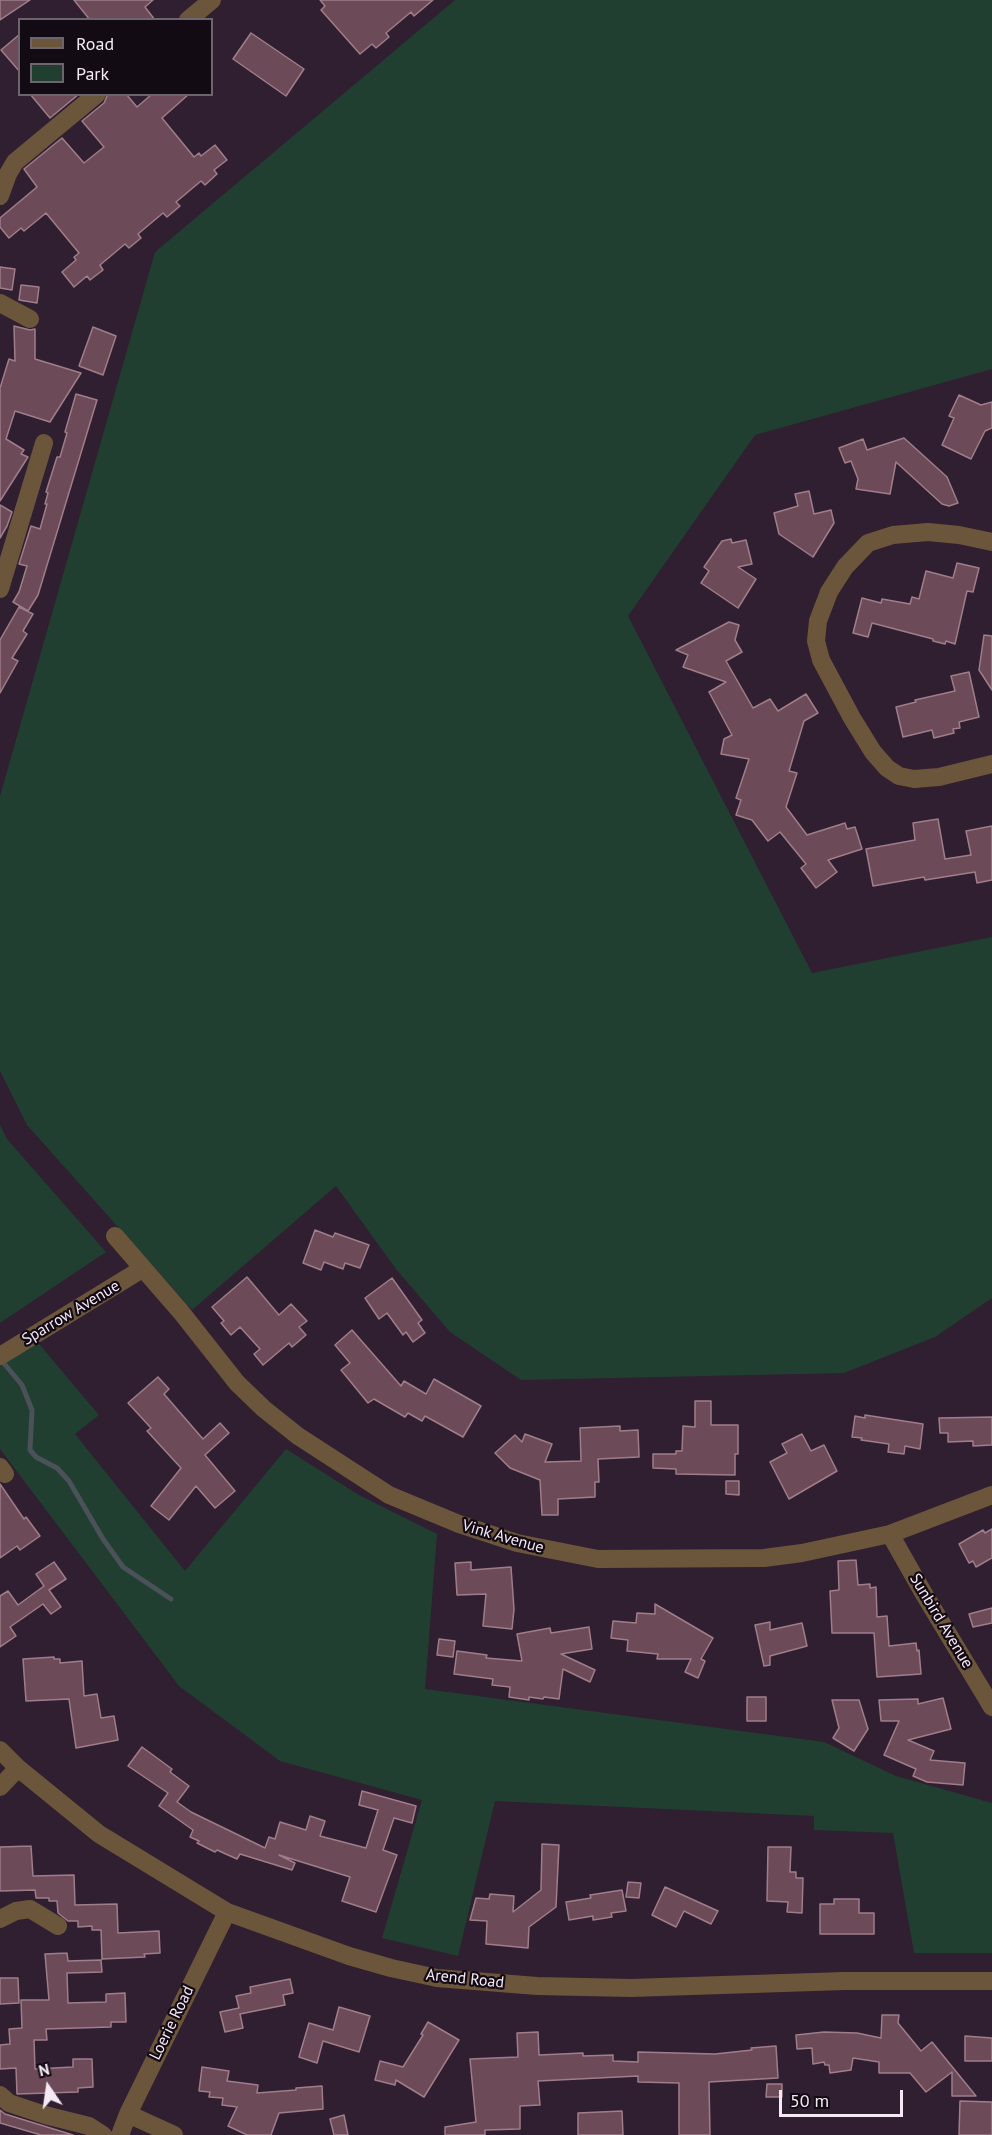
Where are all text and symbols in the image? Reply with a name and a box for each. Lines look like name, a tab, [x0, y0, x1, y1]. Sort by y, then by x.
legend	[18, 18, 213, 96]
text: Road	[76, 32, 114, 55]
text: Park	[76, 62, 109, 85]
street label: Sparrow Avenue	[19, 1276, 123, 1350]
street label: Vink Avenue	[460, 1516, 546, 1558]
street label: Sunbird Avenue	[905, 1570, 977, 1672]
street label: Arend Road	[425, 1965, 505, 1993]
street label: Loerie Road	[146, 1983, 198, 2063]
north arrow	[18, 2057, 78, 2117]
text: N	[37, 2059, 51, 2080]
scale bar	[782, 2078, 906, 2116]
text: 50 m	[790, 2089, 829, 2112]

